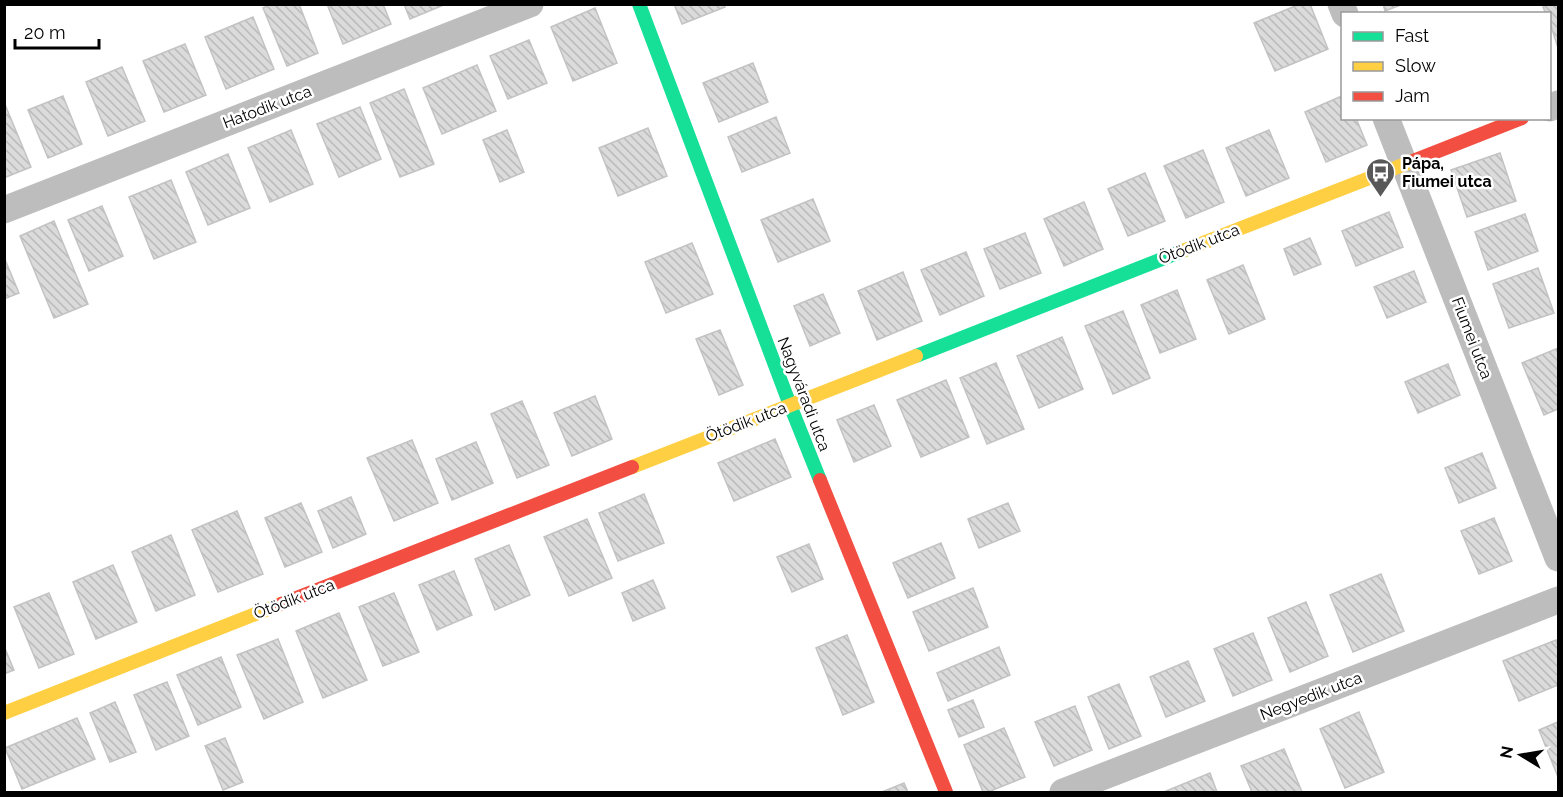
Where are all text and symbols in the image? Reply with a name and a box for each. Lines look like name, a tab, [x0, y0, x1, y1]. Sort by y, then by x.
scale bar	[15, 12, 99, 50]
legend	[1341, 12, 1551, 120]
text: 20 m	[24, 22, 66, 43]
text: Fast	[1395, 25, 1429, 46]
text: Slow	[1395, 55, 1436, 76]
street label: Hatodik utca	[220, 81, 314, 133]
text: Jam	[1395, 85, 1430, 106]
place label: Pápa, Fiumei utca	[1402, 154, 1492, 191]
bus stop icon: Pápa, Fiumei utca	[1365, 156, 1397, 198]
street label: Ötödik utca	[1156, 219, 1242, 268]
street label: Fiumei utca	[1448, 294, 1496, 382]
street label: Nagyváradi utca	[774, 334, 834, 454]
street label: Ötödik utca	[703, 397, 789, 446]
street label: Ötödik utca	[251, 574, 337, 623]
street label: Negyedik utca	[1257, 668, 1365, 724]
north arrow	[1491, 725, 1551, 785]
text: N	[1496, 744, 1517, 760]

